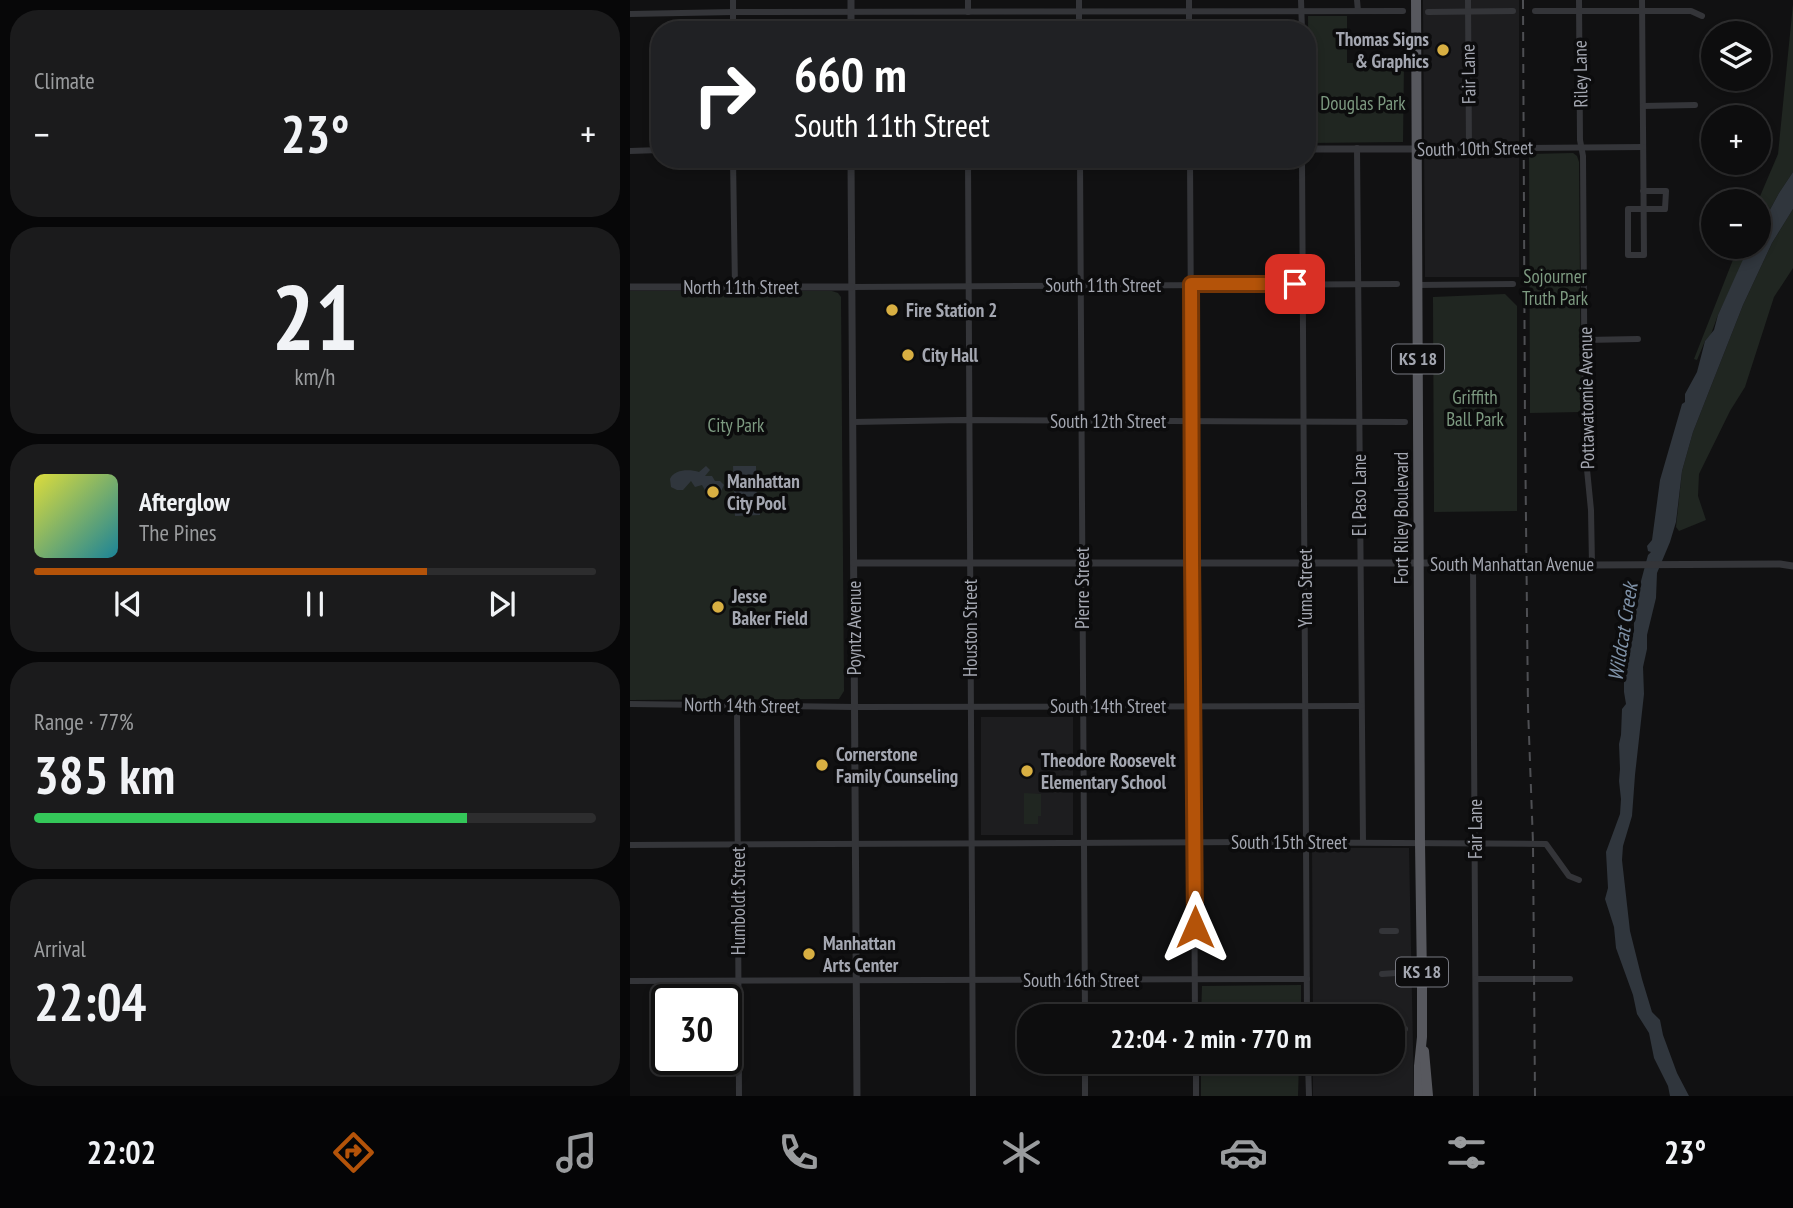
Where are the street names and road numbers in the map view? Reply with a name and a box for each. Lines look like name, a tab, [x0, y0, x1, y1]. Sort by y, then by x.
street label: Riley Lane	[1567, 40, 1593, 108]
street label: Fair Lane	[1455, 44, 1481, 104]
street label: South 10th Street	[1417, 135, 1534, 161]
street label: South 11th Street	[1045, 273, 1162, 297]
street label: North 11th Street	[683, 275, 800, 299]
street label: Pottawatomie Avenue	[1573, 327, 1599, 469]
road number: KS 18	[1392, 344, 1444, 374]
street label: South 12th Street	[1050, 409, 1167, 433]
street label: Fort Riley Boulevard	[1389, 452, 1413, 584]
street label: El Paso Lane	[1347, 454, 1371, 536]
street label: Pierre Street	[1070, 546, 1094, 629]
street label: Yuma Street	[1293, 548, 1317, 628]
street label: South Manhattan Avenue	[1430, 552, 1594, 576]
street label: Houston Street	[958, 578, 982, 677]
street label: Poyntz Avenue	[842, 581, 866, 675]
street label: North 14th Street	[684, 692, 801, 718]
street label: South 14th Street	[1050, 694, 1167, 718]
street label: Fair Lane	[1463, 799, 1487, 859]
street label: South 15th Street	[1231, 830, 1348, 854]
street label: Humboldt Street	[726, 846, 750, 955]
road number: KS 18	[1396, 958, 1448, 987]
street label: South 16th Street	[1023, 968, 1140, 992]

